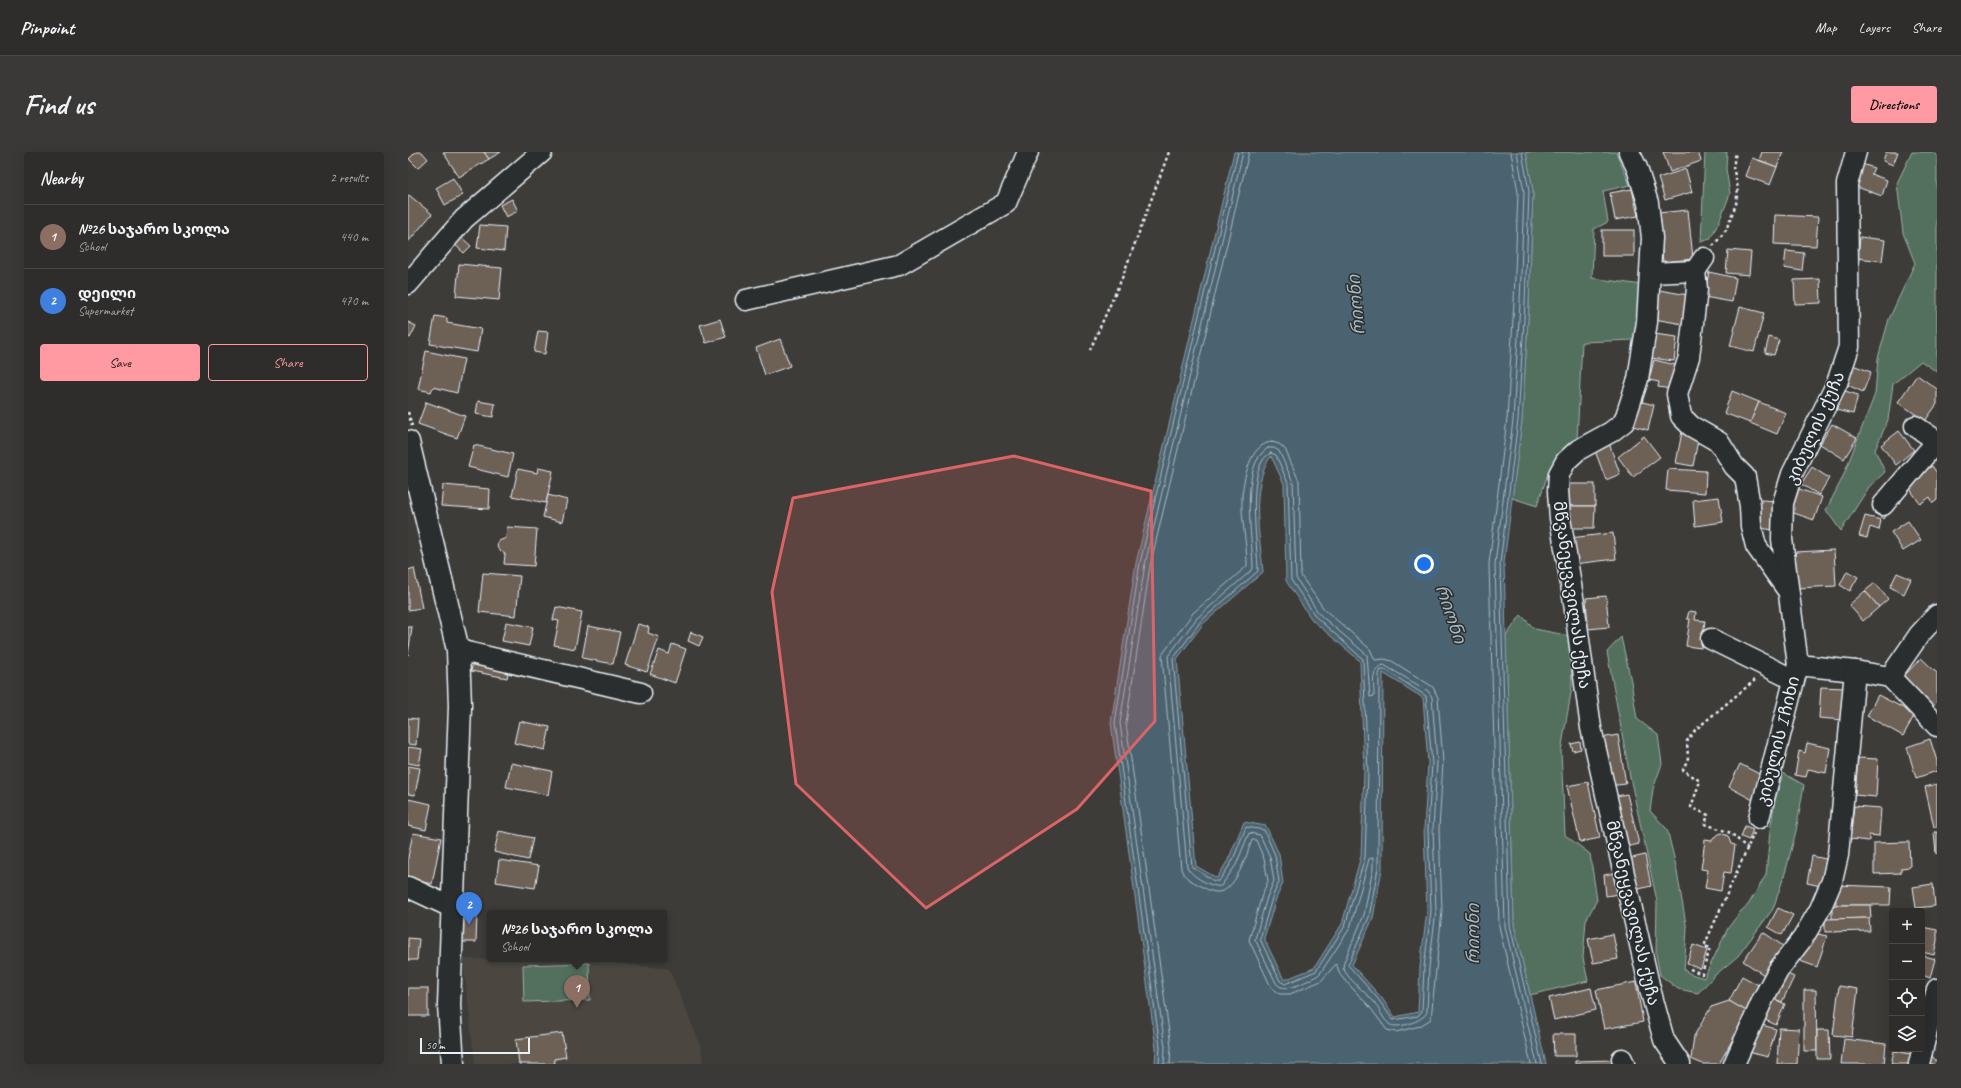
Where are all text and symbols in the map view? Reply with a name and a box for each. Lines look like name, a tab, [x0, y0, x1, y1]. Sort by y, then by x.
text: Pinpoint	[20, 16, 74, 40]
text: Map	[1815, 19, 1837, 36]
text: Layers	[1859, 19, 1890, 36]
text: Share	[1912, 19, 1941, 36]
button: Directions	[1851, 86, 1937, 123]
text: Find us	[24, 87, 94, 122]
text: Nearby	[40, 168, 83, 189]
text: 2 results	[330, 170, 368, 186]
text: №26 საჯარო სკოლა	[78, 220, 230, 239]
text: 1	[50, 229, 56, 245]
text: 440 m	[340, 229, 368, 245]
text: School	[78, 239, 106, 255]
water label: რიონი	[1342, 273, 1370, 336]
text: დეილი	[78, 284, 136, 303]
text: 2	[50, 293, 56, 309]
text: 470 m	[340, 293, 368, 309]
text: Supermarket	[78, 303, 133, 319]
button: Save	[40, 344, 200, 381]
button: Share	[208, 344, 368, 381]
street label: კიბულის ქუჩა	[1781, 368, 1849, 488]
street label: მწვანეყვავილას ქუჩა	[1548, 500, 1596, 690]
your location	[1414, 554, 1434, 574]
water label: რიონი	[1431, 582, 1471, 647]
street label: კიბულის I ჩიხი	[1752, 674, 1804, 808]
street label: მწვანეყვავილას ქუჩა	[1601, 818, 1665, 1008]
pin: 2	[456, 892, 482, 925]
water label: რიონი	[1462, 903, 1484, 964]
map controls	[1889, 908, 1925, 1052]
button: +	[1889, 908, 1925, 944]
popup	[487, 910, 667, 962]
text: №26 საჯარო სკოლა	[501, 920, 653, 939]
text: School	[501, 939, 529, 955]
button: −	[1889, 944, 1925, 980]
pin: 1	[564, 975, 590, 1008]
button: locate	[1889, 980, 1925, 1016]
button: layers	[1889, 1016, 1925, 1052]
scale bar	[420, 1036, 530, 1055]
text: 50 m	[426, 1038, 445, 1052]

